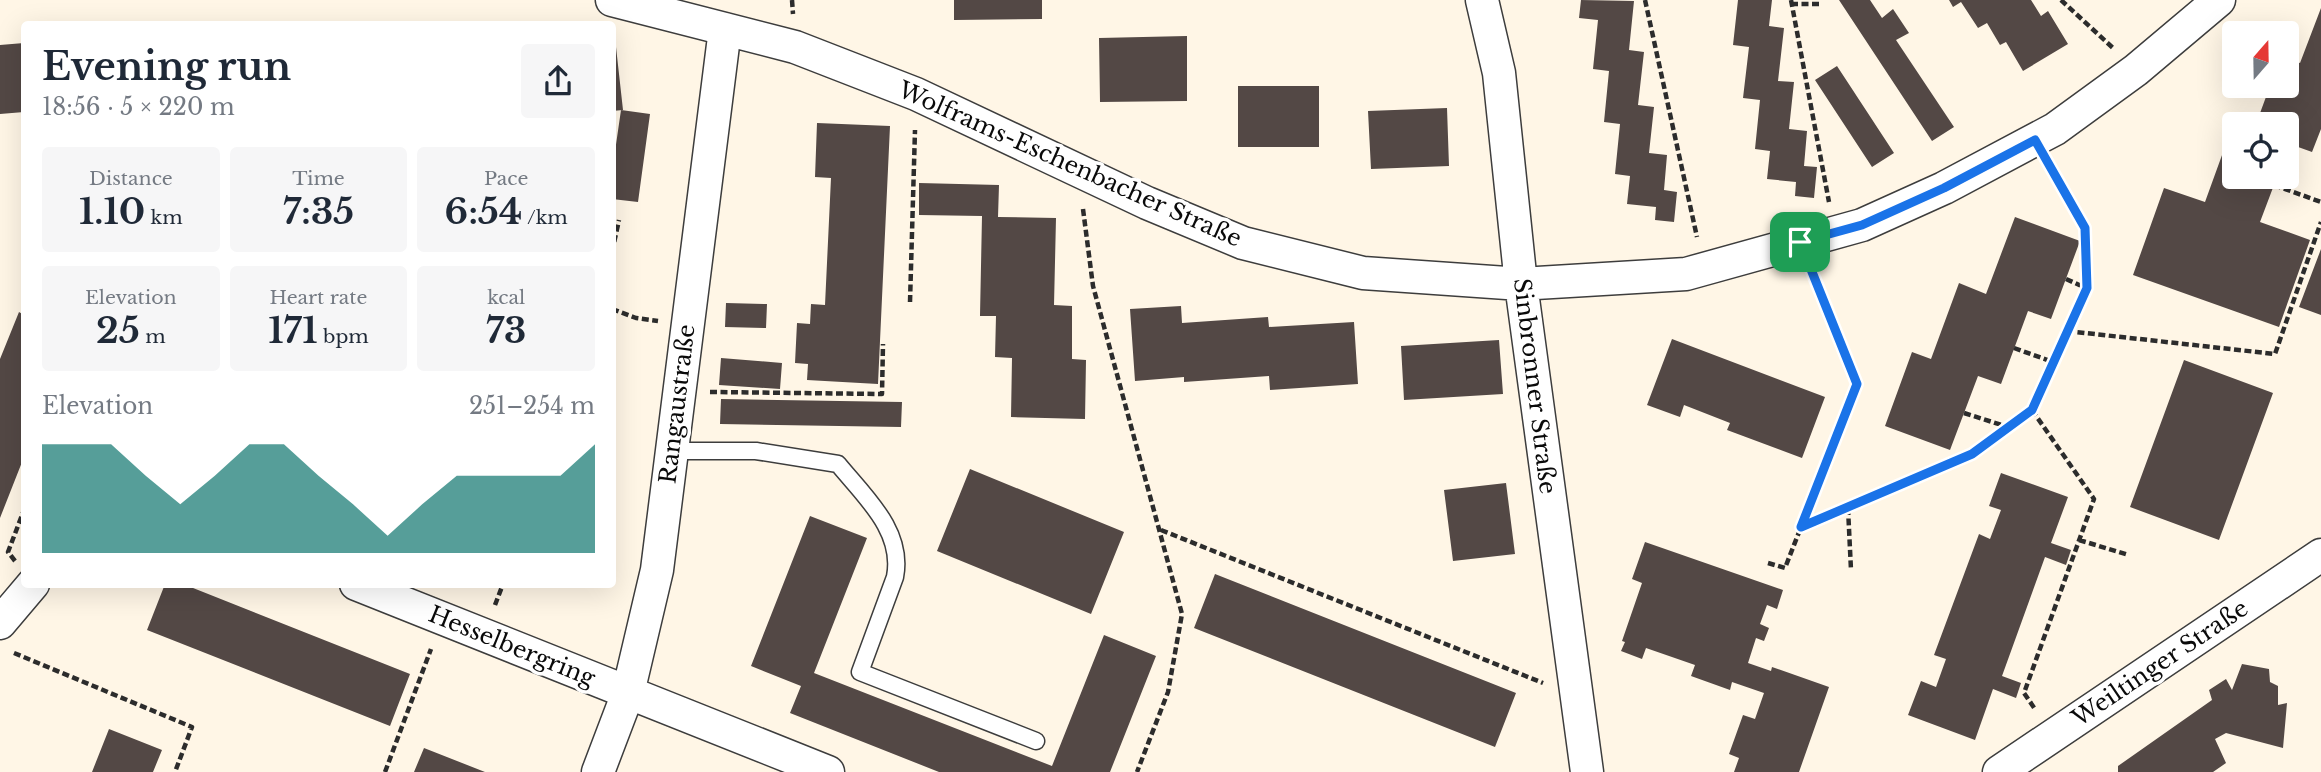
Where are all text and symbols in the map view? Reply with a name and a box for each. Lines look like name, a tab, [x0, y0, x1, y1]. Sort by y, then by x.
north arrow	[2222, 21, 2300, 98]
map controls	[2222, 21, 2299, 189]
text: Evening run	[42, 43, 291, 90]
button: share	[521, 44, 595, 118]
street label: Wolframs-Eschenbacher Straße	[893, 75, 1246, 253]
text: 18:56 · 5 × 220 m	[42, 93, 235, 121]
button: locate	[2222, 112, 2299, 189]
text: Distance	[89, 167, 173, 190]
text: Time	[292, 167, 345, 190]
text: Pace	[484, 167, 528, 190]
text: 1.10	[79, 190, 145, 233]
text: 7:35	[283, 190, 354, 233]
text: 6:54	[445, 190, 522, 233]
text: km	[145, 206, 183, 229]
text: /km	[522, 206, 568, 229]
pin	[1770, 212, 1830, 272]
icon: arrive	[1781, 223, 1819, 261]
street label: Sinbronner Straße	[1508, 277, 1562, 495]
text: Elevation	[85, 286, 177, 309]
text: Heart rate	[270, 286, 367, 309]
text: kcal	[487, 286, 525, 309]
text: 25	[96, 309, 140, 352]
text: 171	[268, 309, 318, 352]
text: 73	[486, 309, 526, 352]
street label: Rangaustraße	[653, 323, 701, 485]
text: m	[140, 325, 166, 348]
text: bpm	[318, 325, 369, 348]
text: Elevation	[42, 392, 153, 420]
text: 251–254 m	[469, 392, 595, 420]
street label: Weiltinger Straße	[2066, 594, 2253, 733]
street label: Hesselbergring	[425, 600, 599, 692]

